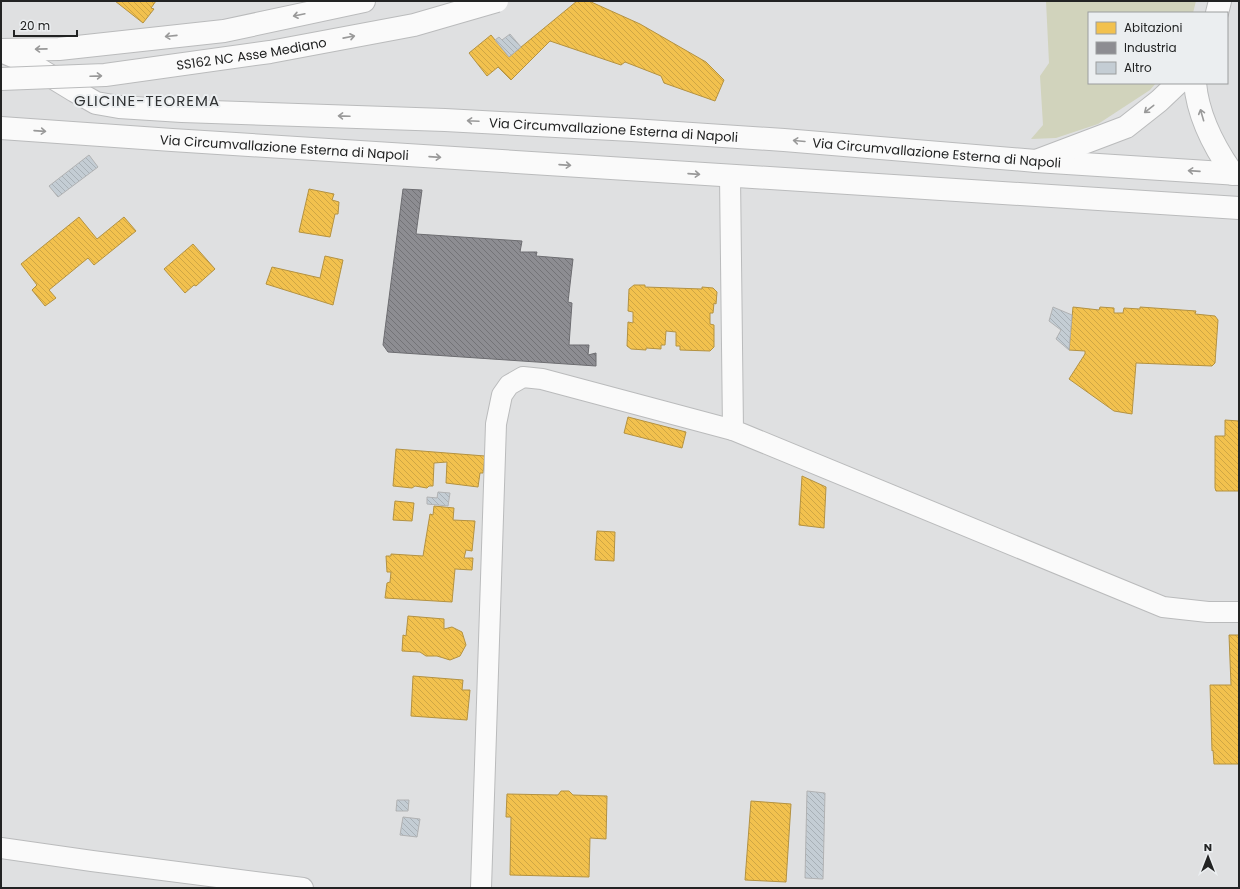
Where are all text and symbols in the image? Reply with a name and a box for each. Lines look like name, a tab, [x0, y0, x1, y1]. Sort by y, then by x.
one-way arrow	[292, 11, 305, 19]
scale bar	[14, 12, 77, 38]
legend	[1088, 12, 1228, 84]
text: 20 m	[20, 17, 50, 34]
text: Abitazioni	[1124, 19, 1182, 36]
one-way arrow	[165, 33, 178, 40]
street label: SS162 NC Asse Mediano	[175, 33, 328, 75]
one-way arrow	[342, 33, 355, 41]
text: Industria	[1124, 39, 1177, 56]
one-way arrow	[35, 45, 48, 53]
text: Altro	[1124, 59, 1152, 76]
one-way arrow	[89, 72, 102, 79]
district label: GLICINE-TEOREMA	[74, 90, 220, 111]
one-way arrow	[1143, 105, 1154, 113]
one-way arrow	[1198, 109, 1205, 122]
one-way arrow	[338, 113, 351, 120]
street label: Via Circumvallazione Esterna di Napoli	[489, 113, 739, 147]
one-way arrow	[467, 118, 480, 125]
one-way arrow	[33, 127, 46, 134]
street label: Via Circumvallazione Esterna di Napoli	[159, 130, 409, 165]
street label: Via Circumvallazione Esterna di Napoli	[812, 133, 1062, 173]
one-way arrow	[793, 137, 806, 145]
one-way arrow	[428, 153, 441, 161]
one-way arrow	[558, 162, 571, 169]
one-way arrow	[1188, 168, 1201, 175]
one-way arrow	[687, 170, 700, 177]
north arrow	[1188, 837, 1228, 877]
text: N	[1204, 839, 1212, 855]

